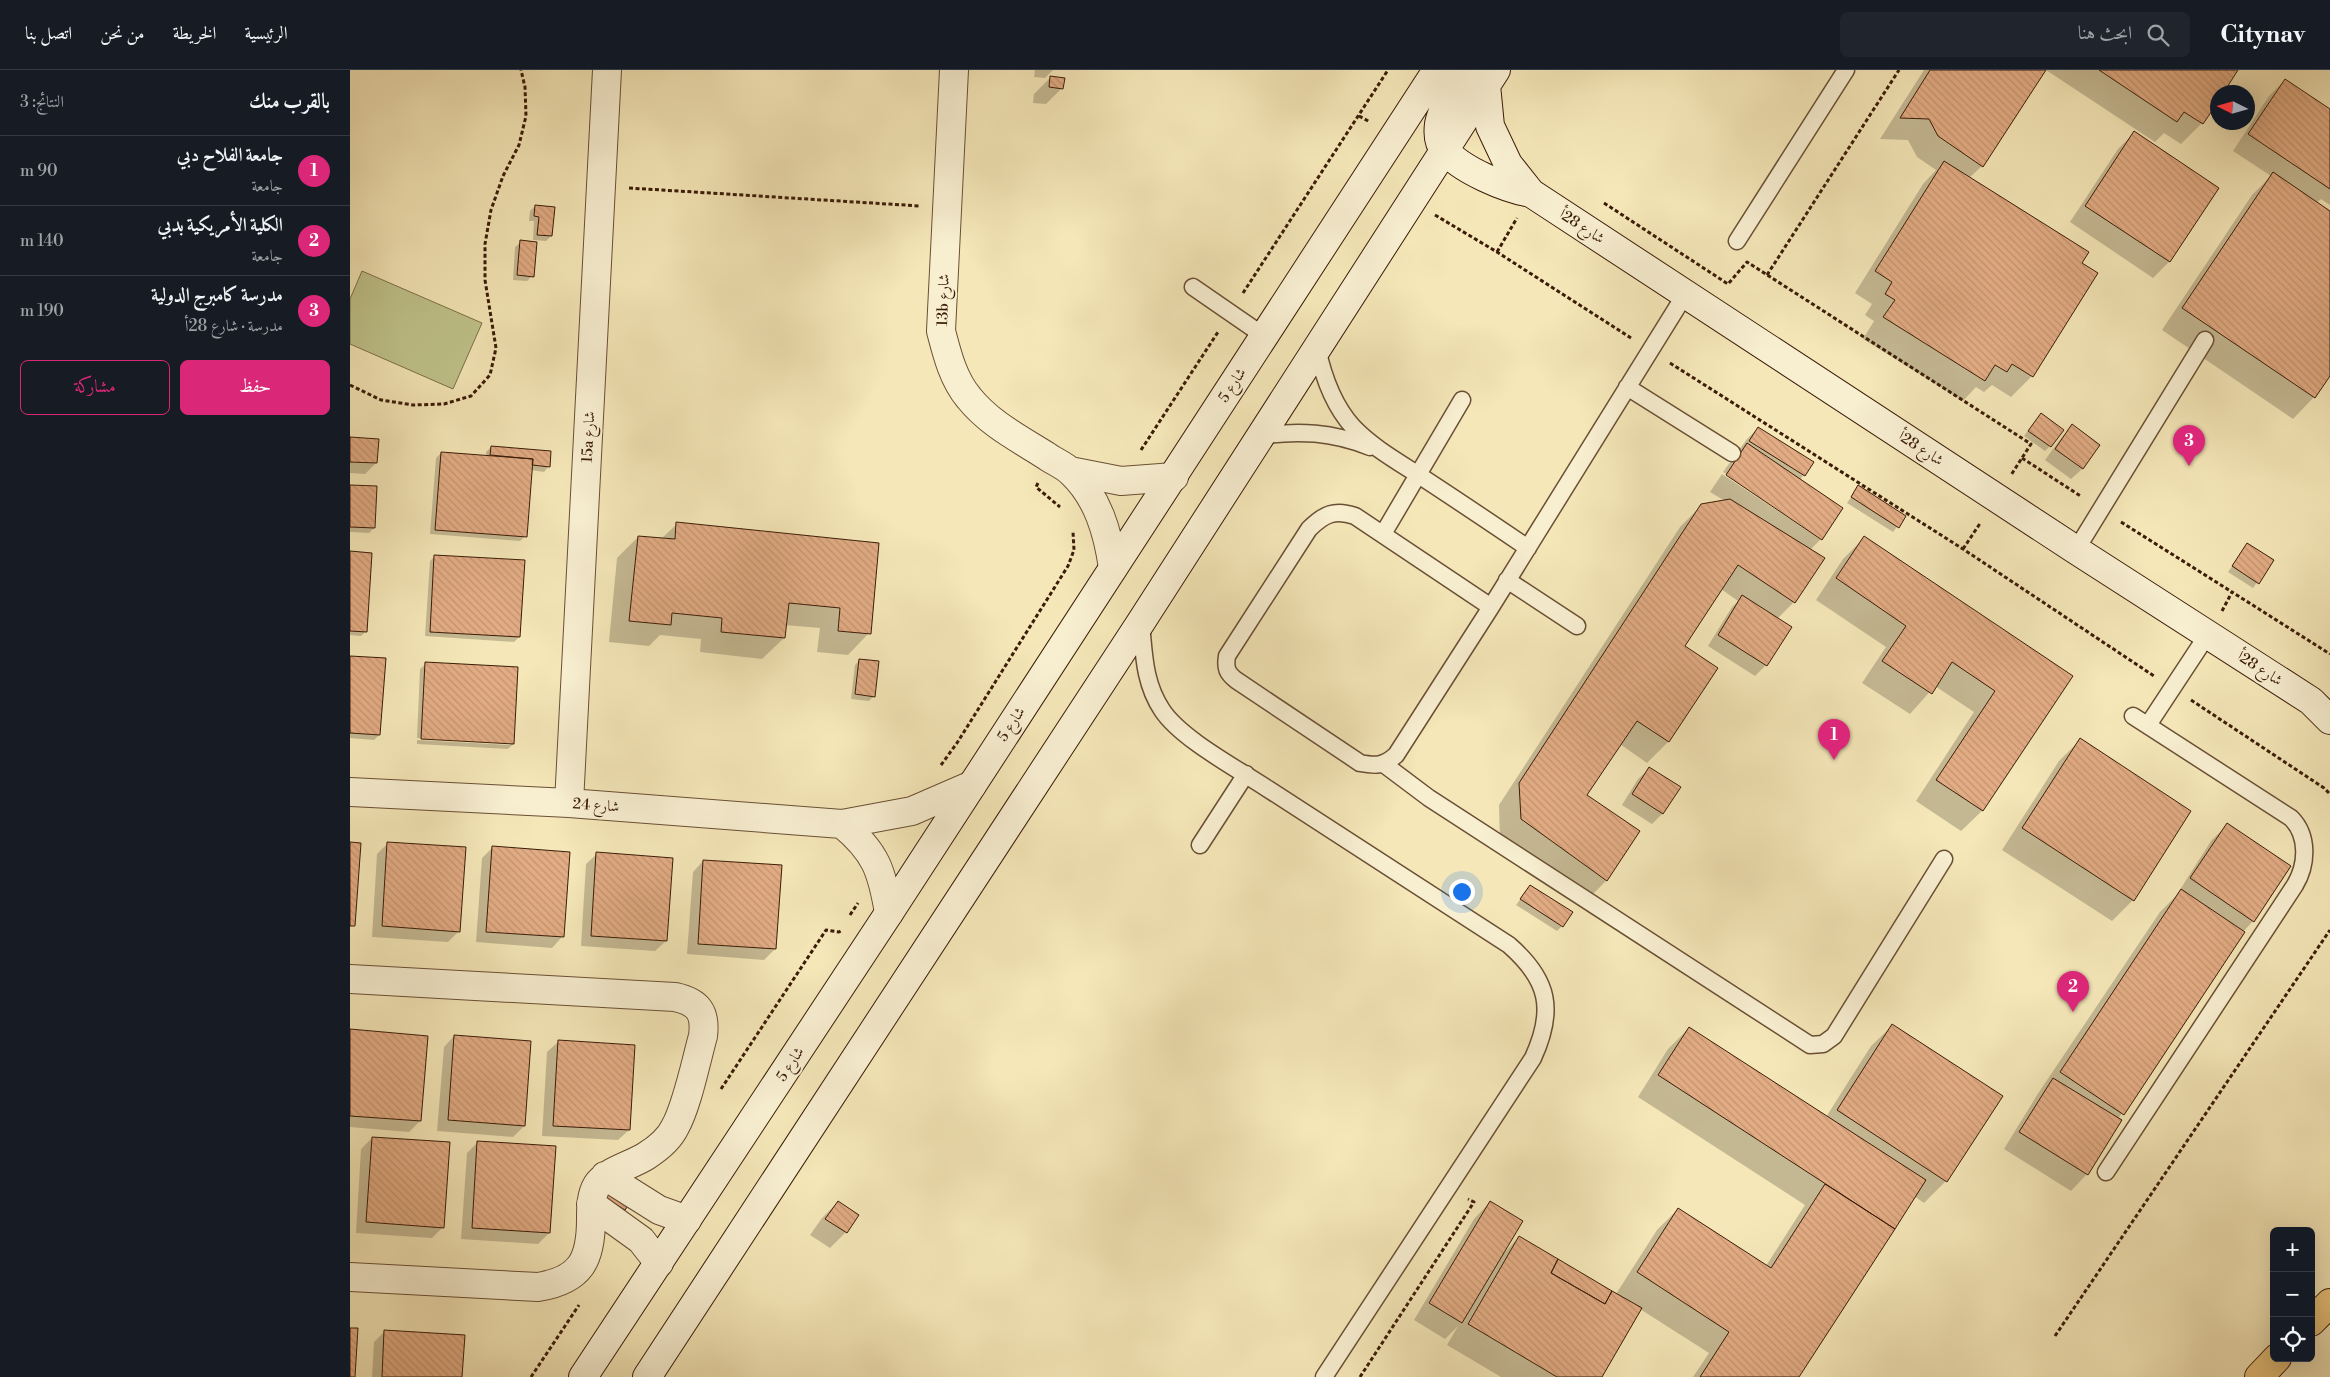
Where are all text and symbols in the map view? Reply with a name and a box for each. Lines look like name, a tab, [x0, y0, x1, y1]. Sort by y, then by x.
search box	[1840, 12, 2190, 57]
text: Citynav	[2220, 20, 2305, 50]
text: ابحث هنا	[2078, 21, 2132, 45]
icon: search	[2144, 21, 2172, 49]
text: اتصل بنا	[25, 22, 72, 45]
text: من نحن	[100, 22, 145, 45]
text: الخريطة	[173, 22, 216, 45]
text: الرئيسية	[244, 22, 288, 45]
north arrow	[2210, 85, 2255, 130]
text: بالقرب منك	[249, 89, 330, 115]
text: النتائج: 3	[20, 92, 64, 112]
text: جامعة الفلاح دبي	[177, 143, 283, 167]
text: 90 m	[20, 161, 58, 181]
text: 1	[310, 161, 318, 181]
text: جامعة	[251, 176, 283, 196]
street label: شارع 28أ	[1554, 203, 1609, 251]
text: الكلية الأمريكية بدبي	[157, 213, 283, 237]
text: 140 m	[20, 231, 64, 251]
text: 2	[309, 231, 319, 251]
text: جامعة	[251, 246, 283, 266]
street label: 13b شارع	[933, 273, 957, 327]
text: مدرسة كامبرج الدولية	[151, 283, 283, 307]
text: 190 m	[20, 301, 64, 321]
text: 3	[309, 301, 319, 321]
text: مدرسة · شارع 28أ	[185, 316, 283, 336]
button: مشاركة	[20, 360, 170, 415]
button: حفظ	[180, 360, 330, 415]
street label: شارع 5	[1214, 364, 1253, 408]
street label: 15a شارع	[578, 411, 602, 463]
street label: شارع 28أ	[1893, 425, 1948, 473]
pin: 3	[2173, 425, 2205, 466]
street label: شارع 28أ	[2232, 645, 2287, 693]
street label: شارع 5	[993, 703, 1032, 747]
pin: 1	[1818, 719, 1850, 760]
street label: شارع 24	[572, 794, 620, 820]
your location	[1449, 879, 1475, 905]
pin: 2	[2057, 971, 2089, 1012]
street label: شارع 5	[772, 1043, 811, 1087]
map controls	[2270, 1227, 2315, 1362]
button: +	[2270, 1227, 2315, 1272]
button: −	[2270, 1272, 2315, 1317]
button: locate	[2270, 1317, 2315, 1362]

